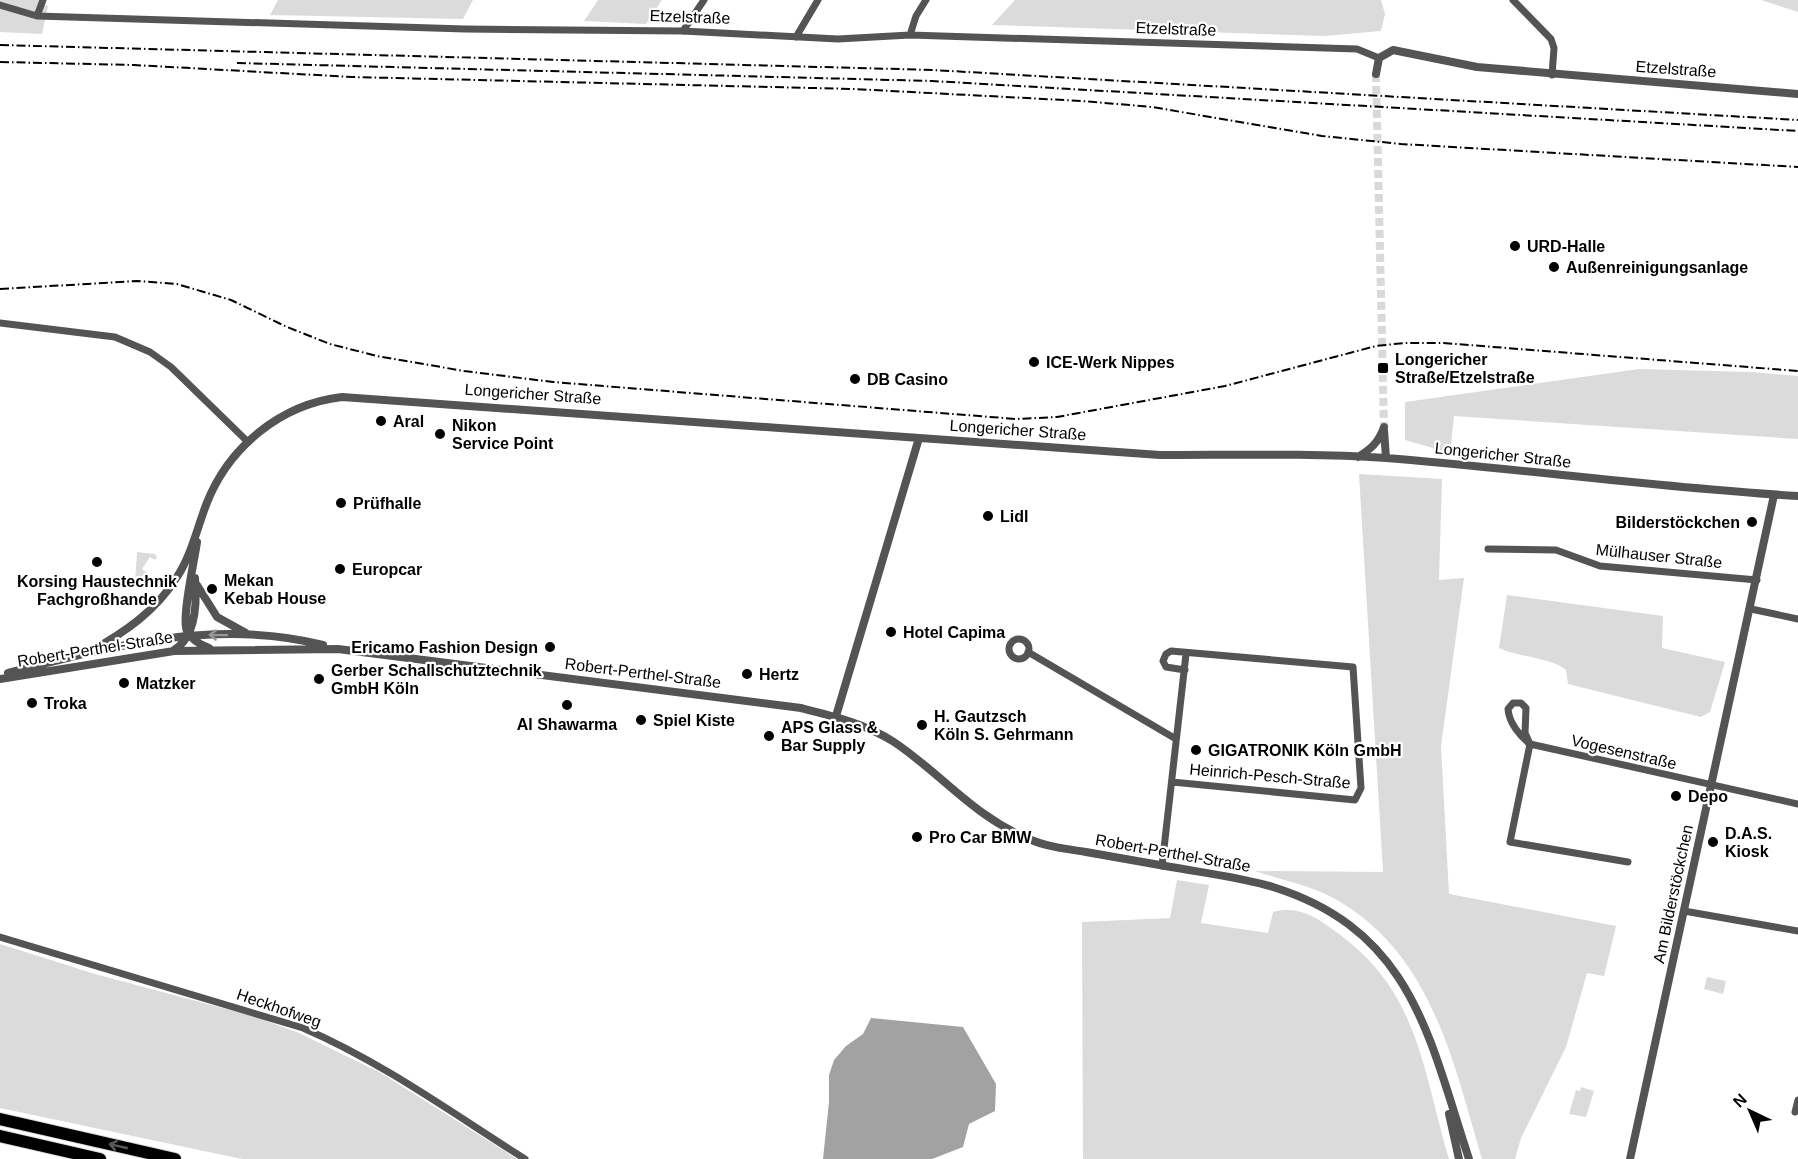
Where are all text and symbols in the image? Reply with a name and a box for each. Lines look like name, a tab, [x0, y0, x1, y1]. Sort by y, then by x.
street label: Etzelstraße	[649, 7, 731, 27]
street label: Etzelstraße	[1135, 19, 1217, 39]
street label: Etzelstraße	[1635, 58, 1717, 80]
place label: URD-Halle	[1527, 238, 1605, 255]
marker: URD-Halle	[1508, 239, 1522, 253]
place label: Außenreinigungsanlage	[1566, 259, 1748, 276]
marker: Außenreinigungsanlage	[1547, 260, 1561, 274]
place label: Longericher Straße/Etzelstraße	[1395, 351, 1535, 386]
place label: ICE-Werk Nippes	[1046, 354, 1175, 371]
marker: ICE-Werk Nippes	[1027, 355, 1041, 369]
marker: Longericher Straße/Etzelstraße	[1376, 361, 1390, 375]
place label: DB Casino	[867, 371, 948, 388]
marker: DB Casino	[848, 372, 862, 386]
street label: Longericher Straße	[464, 381, 602, 407]
place label: Aral	[393, 413, 424, 430]
marker: Aral	[374, 414, 388, 428]
place label: Nikon Service Point	[452, 417, 554, 452]
street label: Longericher Straße	[949, 417, 1087, 443]
marker: Nikon Service Point	[433, 427, 447, 441]
street label: Longericher Straße	[1434, 439, 1572, 471]
place label: Prüfhalle	[353, 495, 422, 512]
marker: Prüfhalle	[334, 496, 348, 510]
place label: Lidl	[1000, 508, 1028, 525]
marker: Lidl	[981, 509, 995, 523]
place label: Bilderstöckchen	[1616, 514, 1740, 531]
marker: Bilderstöckchen	[1745, 515, 1759, 529]
street label: Mülhauser Straße	[1595, 541, 1723, 571]
marker: Korsing Haustechnik Fachgroßhande	[90, 555, 104, 569]
place label: Europcar	[352, 561, 422, 578]
marker: Europcar	[333, 562, 347, 576]
place label: Mekan Kebab House	[224, 572, 326, 607]
place label: Korsing Haustechnik Fachgroßhande	[17, 573, 177, 608]
marker: Mekan Kebab House	[205, 582, 219, 596]
place label: Hotel Capima	[903, 624, 1005, 641]
marker: Hotel Capima	[884, 625, 898, 639]
street label: Robert-Perthel-Straße	[16, 628, 174, 670]
one-way arrow	[209, 629, 229, 640]
place label: Ericamo Fashion Design	[351, 639, 538, 656]
marker: Ericamo Fashion Design	[543, 640, 557, 654]
street label: Robert-Perthel-Straße	[564, 655, 722, 691]
place label: Gerber Schallschutztechnik GmbH Köln	[331, 662, 542, 697]
place label: Hertz	[759, 666, 799, 683]
marker: Hertz	[740, 667, 754, 681]
marker: Gerber Schallschutztechnik GmbH Köln	[312, 672, 326, 686]
place label: Matzker	[136, 675, 196, 692]
marker: Matzker	[117, 676, 131, 690]
place label: Troka	[44, 695, 87, 712]
marker: Troka	[25, 696, 39, 710]
marker: Al Shawarma	[560, 698, 574, 712]
place label: H. Gautzsch Köln S. Gehrmann	[934, 708, 1074, 743]
place label: Spiel Kiste	[653, 712, 735, 729]
marker: Spiel Kiste	[634, 713, 648, 727]
place label: Al Shawarma	[517, 716, 617, 733]
marker: H. Gautzsch Köln S. Gehrmann	[915, 718, 929, 732]
place label: APS Glass & Bar Supply	[781, 719, 878, 754]
marker: APS Glass & Bar Supply	[762, 729, 776, 743]
street label: Vogesenstraße	[1570, 732, 1678, 772]
place label: GIGATRONIK Köln GmbH	[1208, 742, 1401, 759]
marker: GIGATRONIK Köln GmbH	[1189, 743, 1203, 757]
street label: Heinrich-Pesch-Straße	[1189, 760, 1351, 792]
place label: Depo	[1688, 788, 1728, 805]
marker: Depo	[1669, 789, 1683, 803]
street label: Am Bilderstöckchen	[1650, 823, 1696, 965]
place label: D.A.S. Kiosk	[1725, 825, 1772, 860]
place label: Pro Car BMW	[929, 829, 1032, 846]
marker: Pro Car BMW	[910, 830, 924, 844]
street label: Robert-Perthel-Straße	[1094, 831, 1252, 875]
marker: D.A.S. Kiosk	[1706, 835, 1720, 849]
street label: Heckhofweg	[235, 986, 323, 1030]
north arrow	[1720, 1081, 1780, 1141]
text: N	[1730, 1090, 1750, 1111]
one-way arrow	[109, 1139, 128, 1151]

